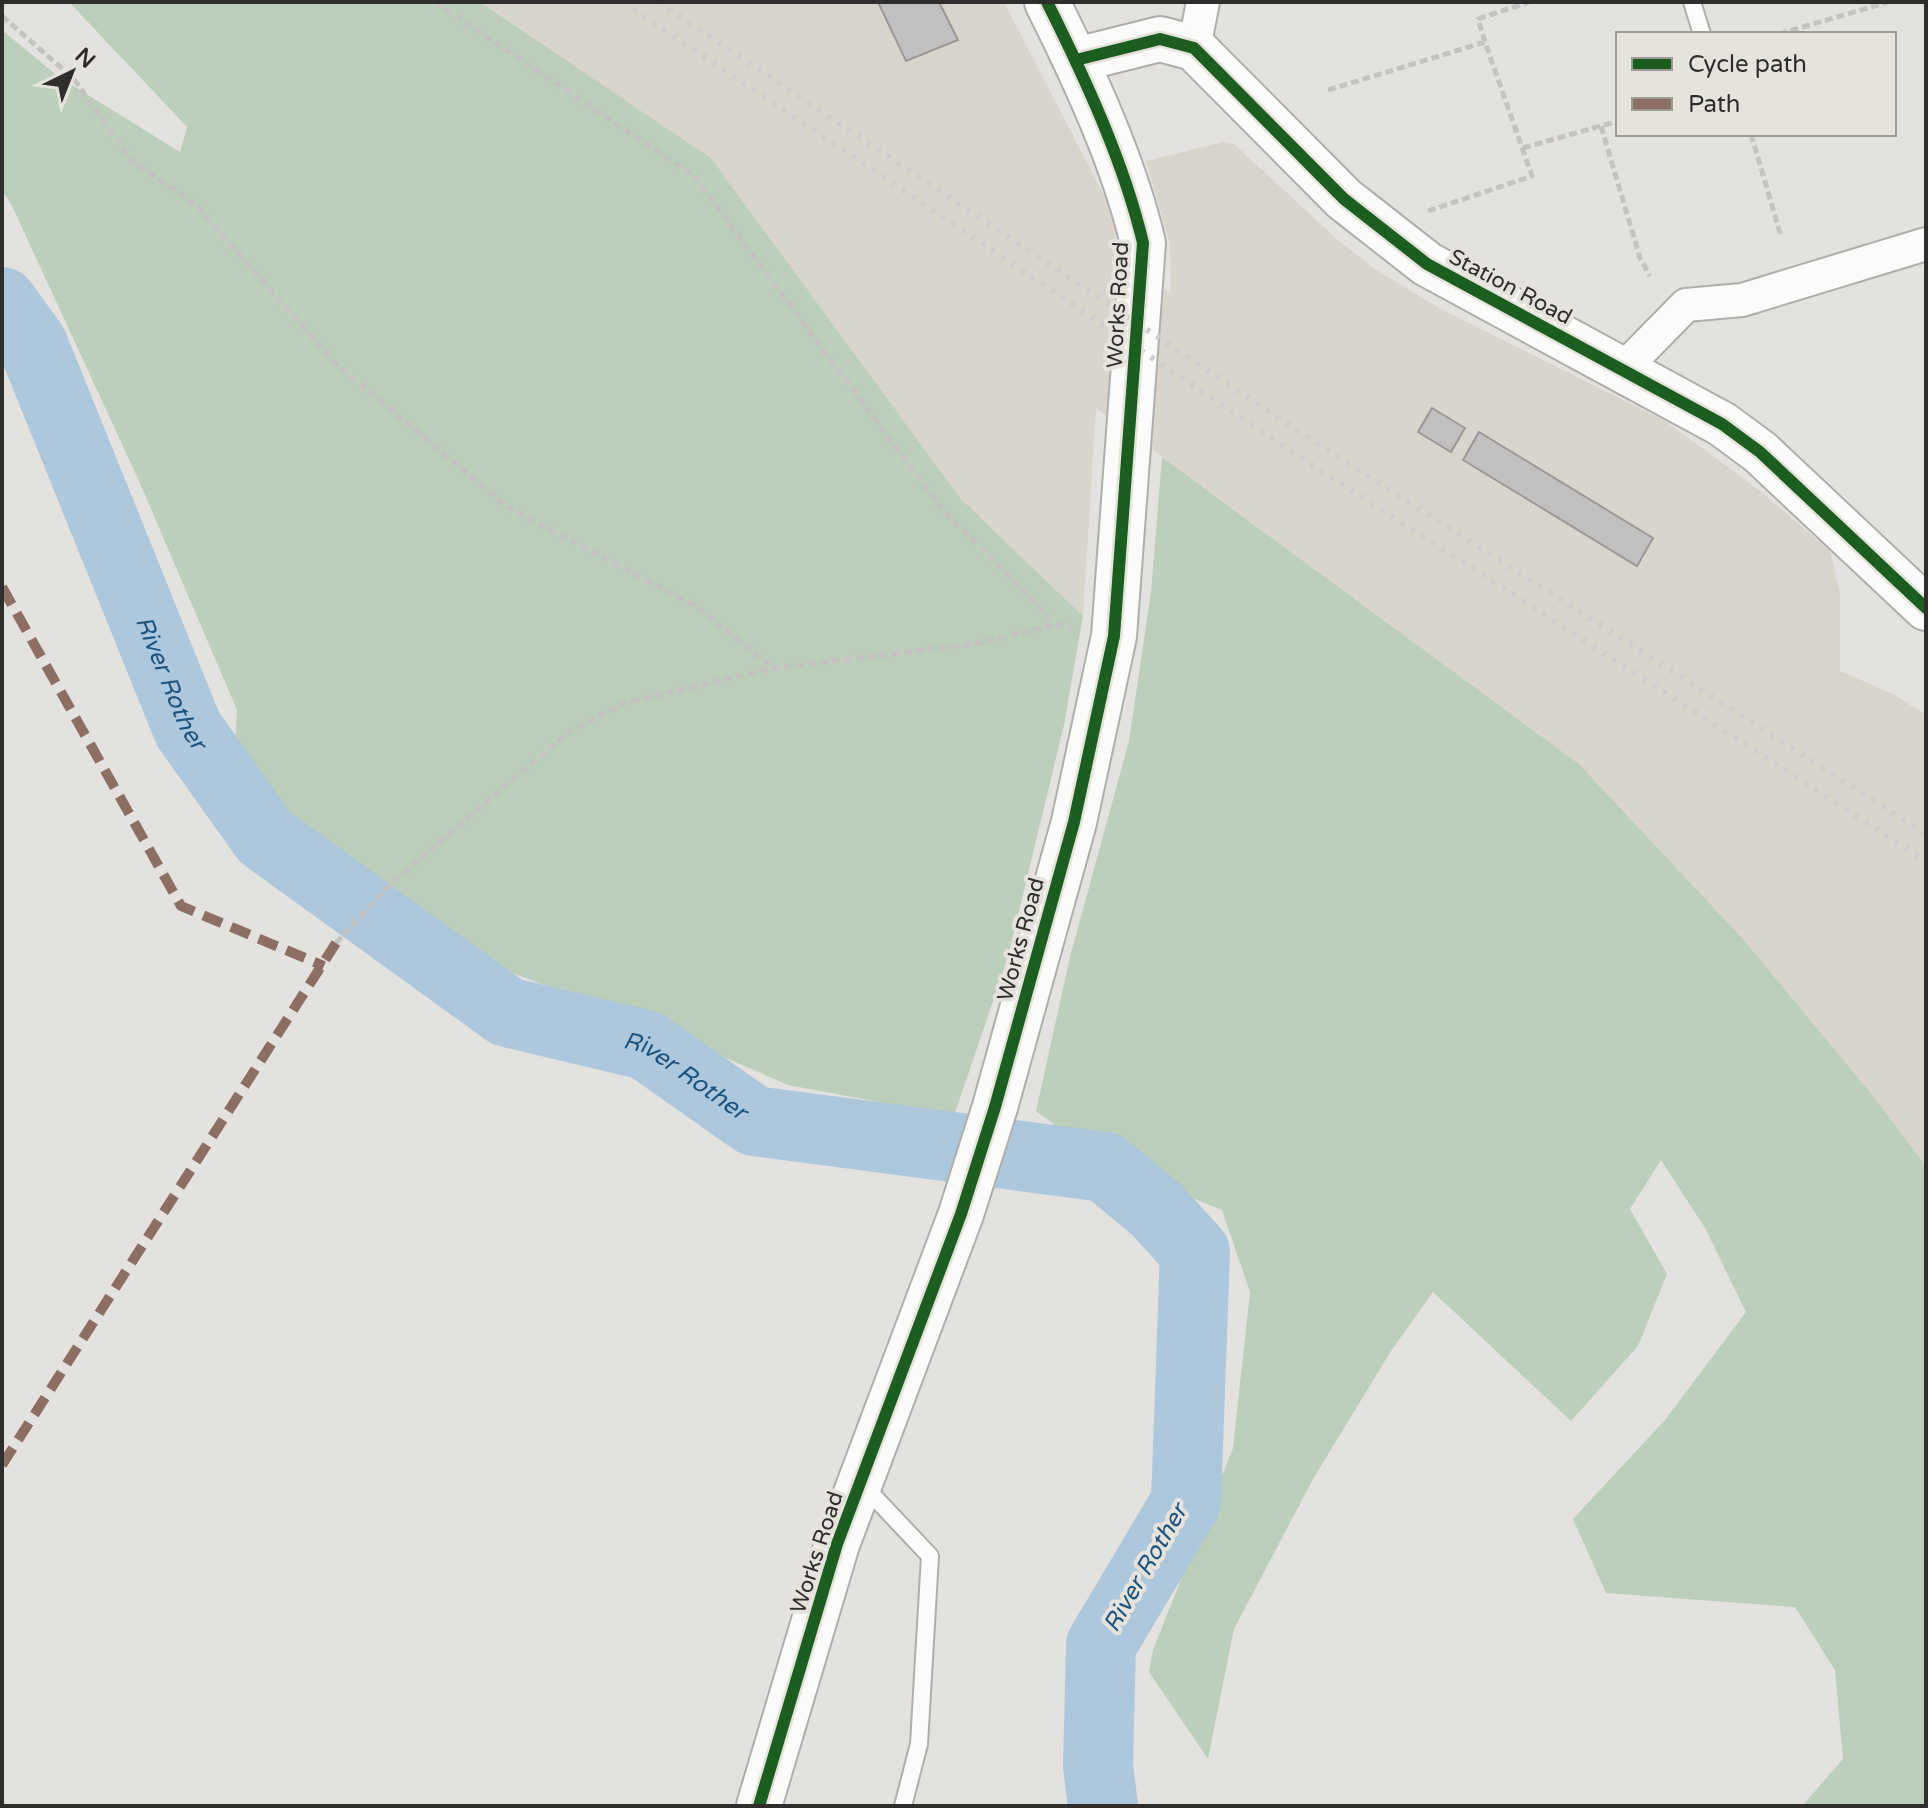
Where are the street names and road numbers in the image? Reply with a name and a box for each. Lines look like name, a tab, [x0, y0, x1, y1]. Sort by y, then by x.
street label: Works Road	[1102, 241, 1134, 369]
street label: Station Road	[1445, 244, 1576, 330]
street label: Works Road	[992, 875, 1050, 1004]
street label: Works Road	[785, 1488, 849, 1616]

